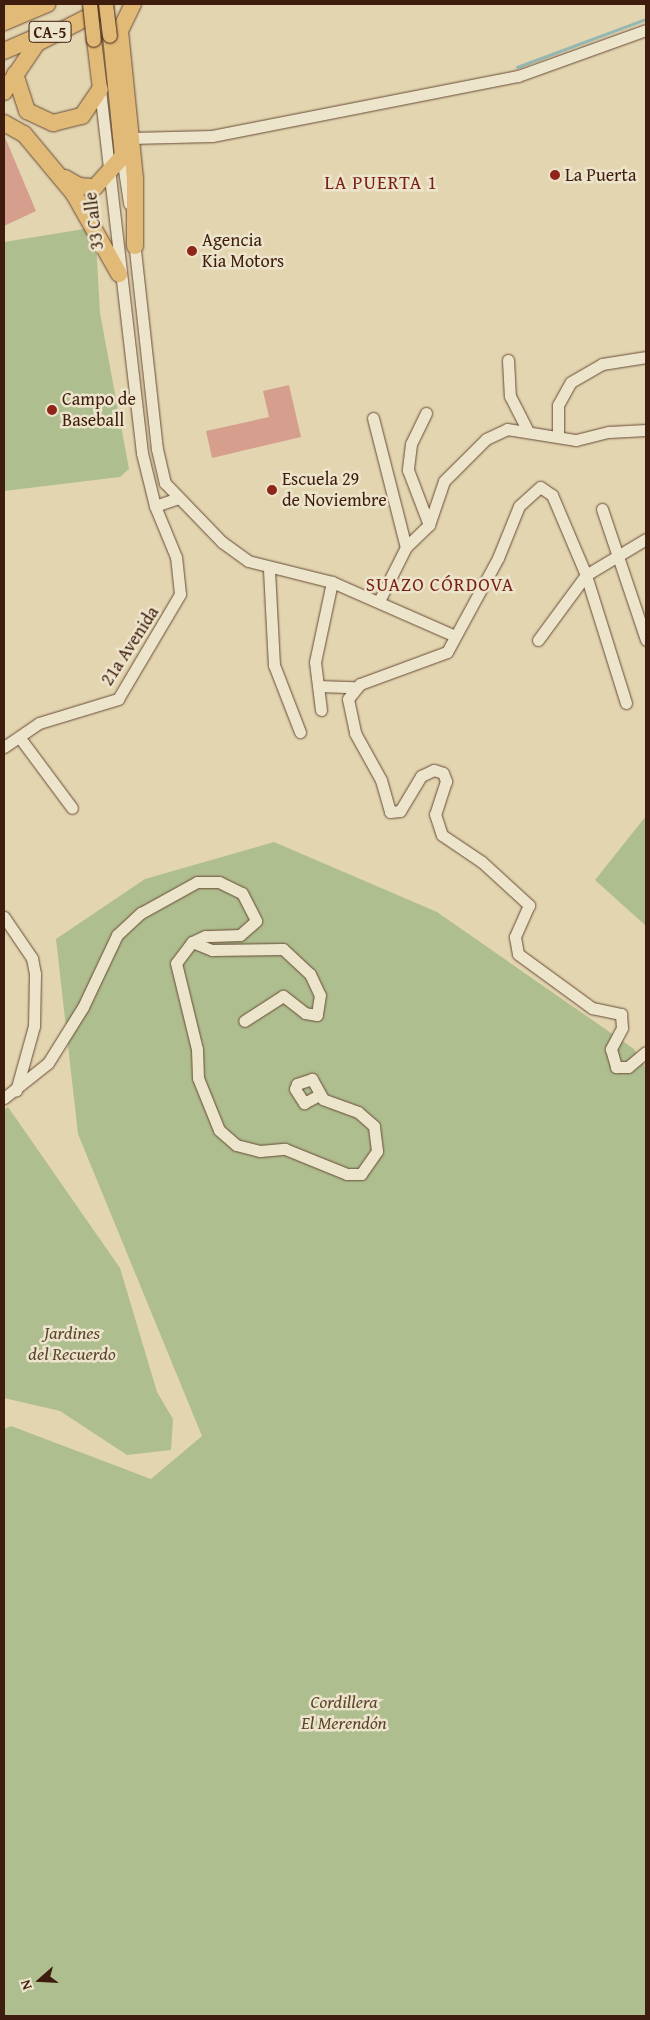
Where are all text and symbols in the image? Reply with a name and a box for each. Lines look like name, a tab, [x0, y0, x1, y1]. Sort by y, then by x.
road number: CA-5	[28, 18, 72, 46]
place label: La Puerta	[565, 164, 636, 186]
marker: La Puerta	[549, 169, 561, 181]
district label: LA PUERTA 1	[323, 172, 439, 194]
street label: 33 Calle	[80, 191, 108, 251]
place label: Agencia Kia Motors	[202, 230, 284, 272]
marker: Agencia Kia Motors	[186, 245, 198, 257]
place label: Campo de Baseball	[62, 389, 136, 432]
marker: Campo de Baseball	[46, 404, 58, 416]
place label: Escuela 29 de Noviembre	[282, 469, 387, 512]
marker: Escuela 29 de Noviembre	[266, 484, 278, 496]
district label: SUAZO CÓRDOVA	[364, 574, 516, 596]
street label: 21a Avenida	[96, 602, 164, 690]
park label: Jardines del Recuerdo	[28, 1323, 116, 1366]
park label: Cordillera El Merendón	[301, 1692, 387, 1735]
north arrow	[15, 1955, 65, 2005]
text: N	[15, 1977, 37, 1993]

